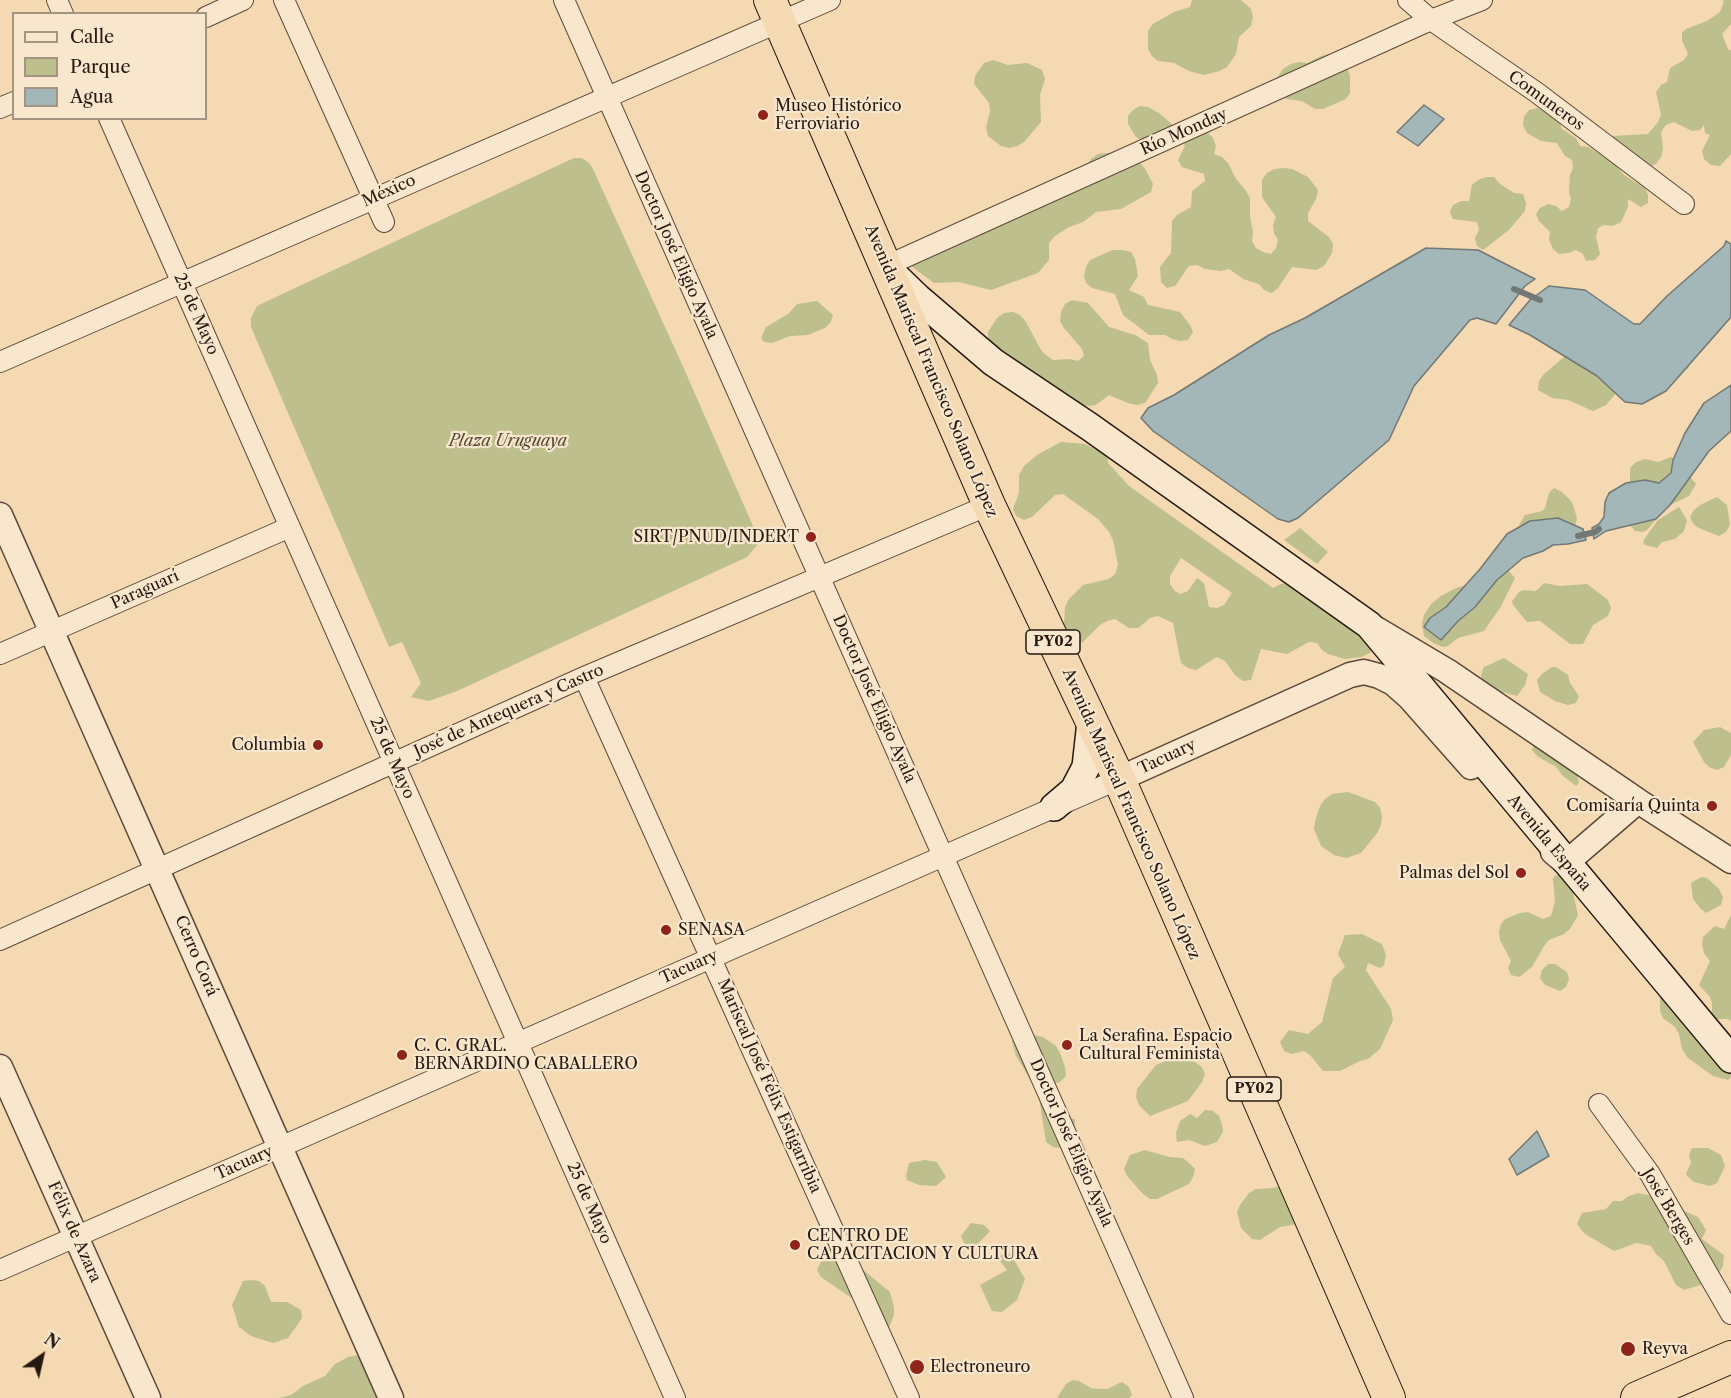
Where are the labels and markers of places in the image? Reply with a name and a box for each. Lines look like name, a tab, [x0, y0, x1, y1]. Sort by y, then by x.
place label: Museo Histórico Ferroviario	[775, 96, 901, 134]
marker: Museo Histórico Ferroviario	[756, 108, 770, 122]
place label: SIRT/PNUD/INDERT	[634, 527, 799, 547]
marker: SIRT/PNUD/INDERT	[804, 530, 818, 544]
place label: Columbia	[231, 735, 306, 755]
marker: Columbia	[311, 738, 325, 752]
place label: Comisaría Quinta	[1566, 796, 1700, 816]
marker: Comisaría Quinta	[1705, 799, 1719, 813]
place label: Palmas del Sol	[1399, 863, 1509, 883]
marker: Palmas del Sol	[1514, 866, 1528, 880]
place label: SENASA	[678, 920, 745, 940]
marker: SENASA	[659, 923, 673, 937]
place label: La Serafina. Espacio Cultural Feminista	[1079, 1026, 1232, 1064]
place label: C. C. GRAL. BERNARDINO CABALLERO	[414, 1036, 638, 1074]
marker: La Serafina. Espacio Cultural Feminista	[1060, 1038, 1074, 1052]
marker: C. C. GRAL. BERNARDINO CABALLERO	[395, 1048, 409, 1062]
place label: CENTRO DE CAPACITACION Y CULTURA	[807, 1226, 1039, 1264]
marker: CENTRO DE CAPACITACION Y CULTURA	[788, 1238, 802, 1252]
place label: Reyva	[1642, 1339, 1688, 1359]
marker: Reyva	[1619, 1340, 1637, 1358]
place label: Electroneuro	[930, 1357, 1030, 1377]
marker: Electroneuro	[908, 1358, 926, 1376]

